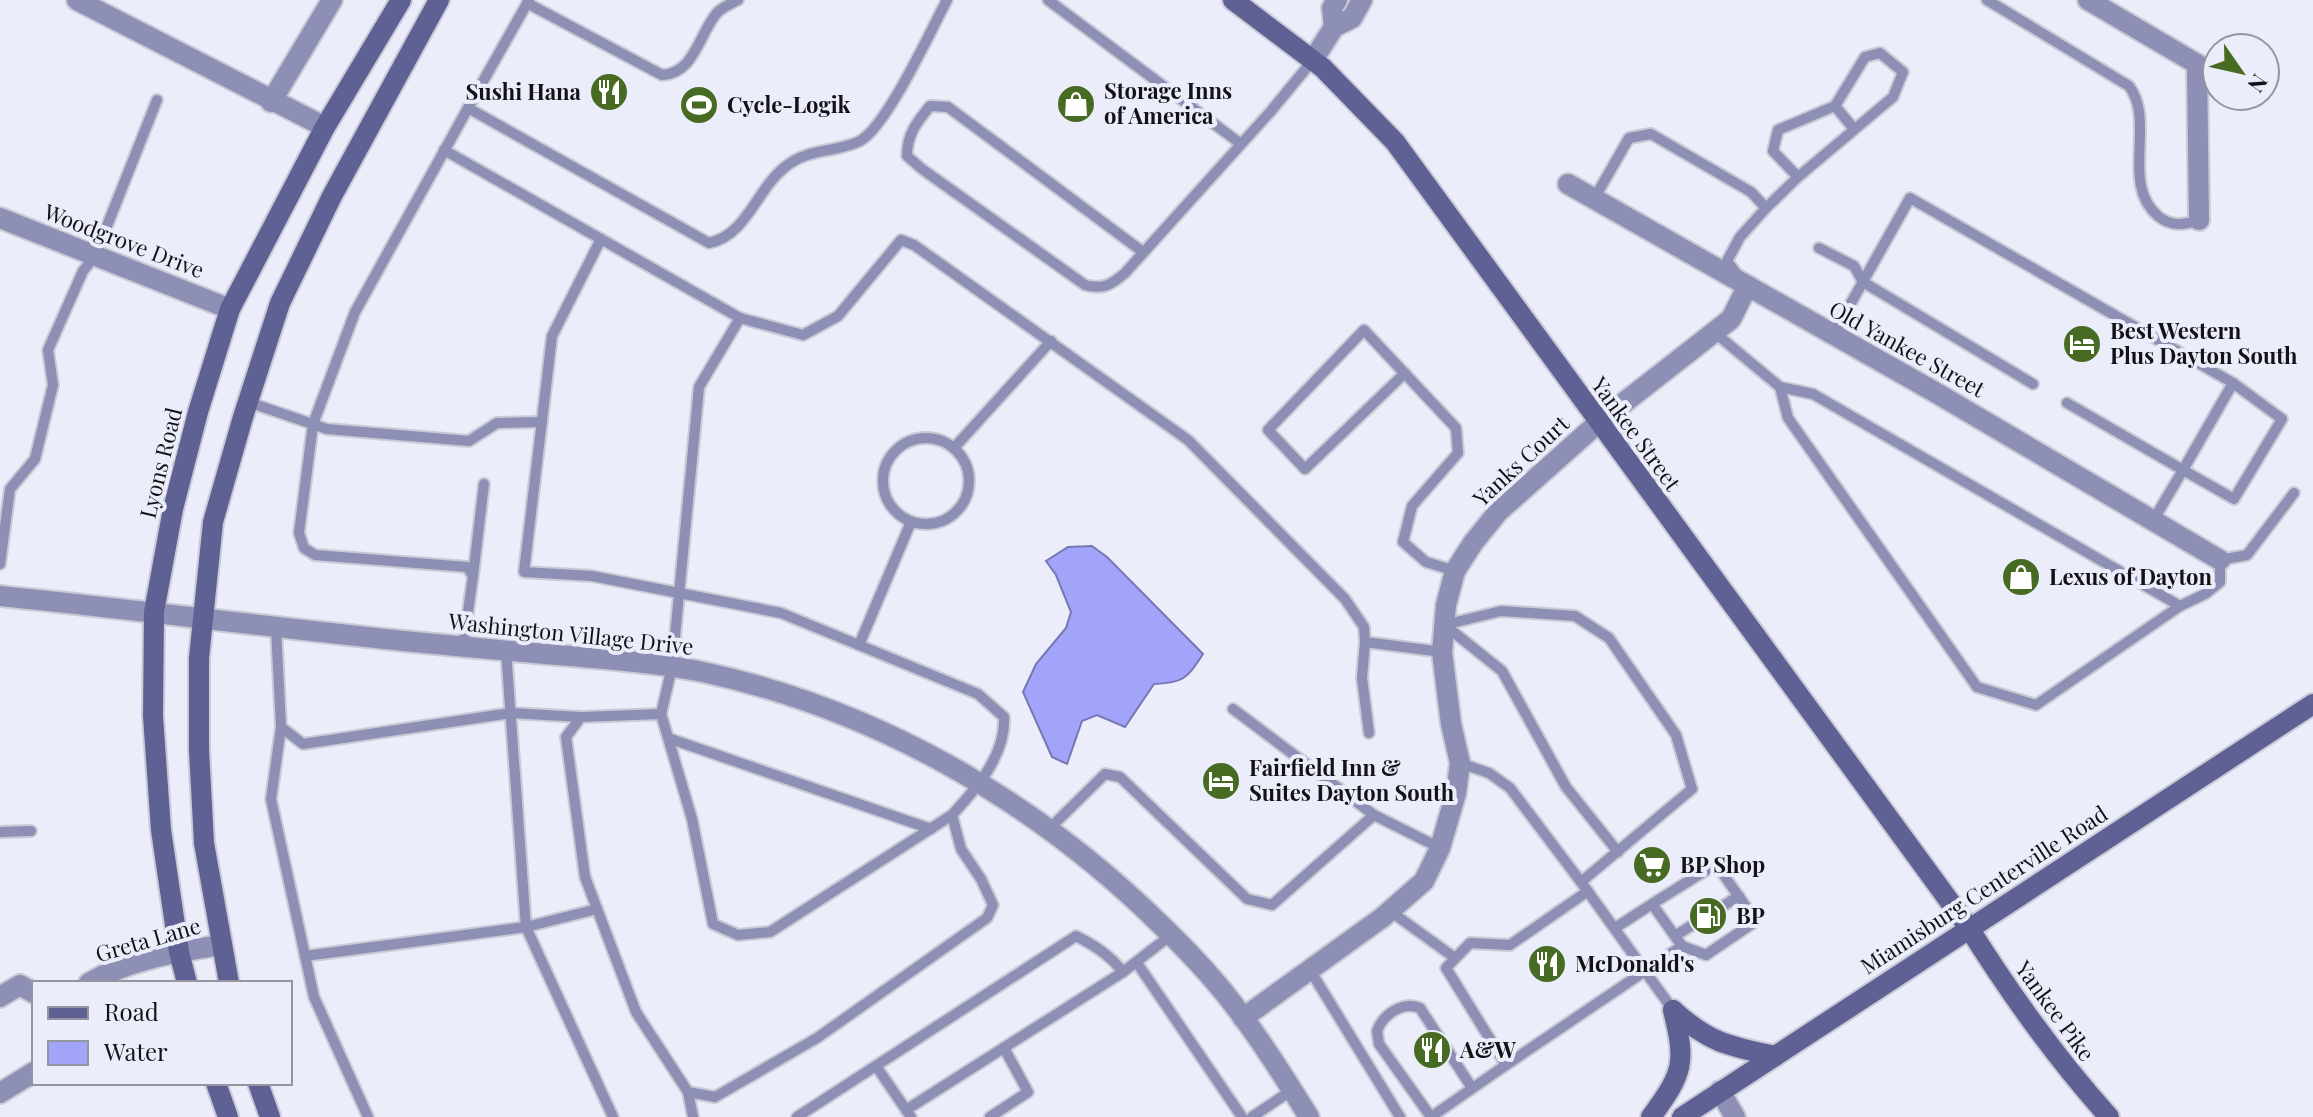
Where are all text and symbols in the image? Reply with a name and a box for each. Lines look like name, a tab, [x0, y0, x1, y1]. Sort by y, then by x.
north arrow	[2201, 32, 2281, 112]
text: N	[2241, 69, 2275, 99]
restaurant icon: Sushi Hana	[588, 71, 630, 113]
place label: Storage Inns of America	[1104, 75, 1232, 130]
place label: Sushi Hana	[465, 76, 582, 106]
shop icon: Storage Inns of America	[1055, 83, 1097, 125]
sports icon: Cycle-Logik	[678, 84, 720, 126]
place label: Cycle-Logik	[727, 89, 851, 119]
street label: Woodgrove Drive	[39, 195, 209, 284]
street label: Old Yankee Street	[1824, 293, 1992, 404]
place label: Best Western Plus Dayton South	[2110, 315, 2298, 370]
hotel icon: Best Western Plus Dayton South	[2061, 323, 2103, 365]
street label: Yankee Street	[1585, 370, 1689, 497]
street label: Lyons Road	[132, 404, 188, 521]
street label: Yanks Court	[1465, 407, 1576, 513]
shop icon: Lexus of Dayton	[2000, 556, 2042, 598]
place label: Lexus of Dayton	[2049, 561, 2213, 591]
street label: Washington Village Drive	[446, 605, 695, 661]
place label: Fairfield Inn & Suites Dayton South	[1249, 752, 1455, 807]
hotel icon: Fairfield Inn & Suites Dayton South	[1200, 760, 1242, 802]
street label: Miamisburg Centerville Road	[1854, 798, 2113, 980]
supermarket icon: BP Shop	[1631, 844, 1673, 886]
place label: BP Shop	[1680, 849, 1765, 879]
fuel station icon: BP	[1687, 895, 1729, 937]
place label: BP	[1736, 900, 1765, 930]
street label: Greta Lane	[92, 910, 204, 968]
restaurant icon: McDonald's	[1526, 943, 1568, 985]
place label: McDonald's	[1575, 948, 1694, 978]
street label: Yankee Pike	[2009, 954, 2102, 1066]
legend	[32, 981, 292, 1085]
text: Road	[104, 995, 159, 1027]
restaurant icon: A&W	[1411, 1029, 1453, 1071]
place label: A&W	[1459, 1034, 1516, 1064]
text: Water	[103, 1035, 168, 1067]

